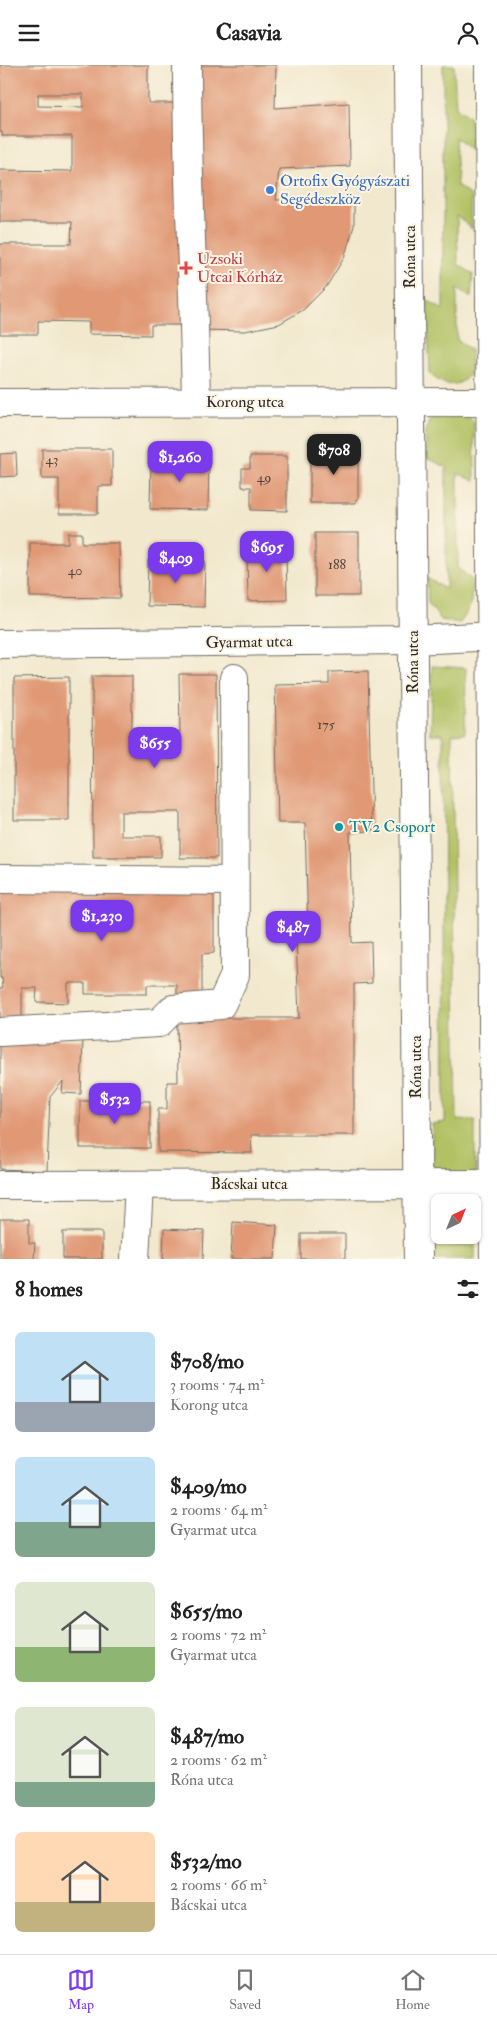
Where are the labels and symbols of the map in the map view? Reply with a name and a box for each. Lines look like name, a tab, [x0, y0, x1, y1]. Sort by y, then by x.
place label: Ortofix Gyógyászati Segédeszköz	[280, 171, 410, 209]
marker: Ortofix Gyógyászati Segédeszköz	[264, 184, 276, 196]
street label: Róna utca	[400, 225, 420, 289]
place label: Uzsoki Utcai Kórház	[197, 249, 283, 287]
marker: Uzsoki Utcai Kórház	[179, 261, 193, 275]
street label: Korong utca	[206, 392, 284, 412]
pin: $708	[304, 433, 364, 476]
pin: $1,260	[139, 441, 221, 483]
house number: 43	[46, 451, 58, 468]
house number: 49	[257, 469, 271, 486]
pin: $695	[237, 531, 297, 573]
pin: $409	[146, 541, 206, 584]
house number: 188	[328, 556, 346, 573]
house number: 40	[68, 562, 82, 579]
street label: Róna utca	[403, 630, 423, 694]
street label: Gyarmat utca	[205, 631, 293, 653]
house number: 175	[317, 716, 336, 733]
pin: $655	[125, 727, 185, 769]
place label: TV2 Csoport	[349, 817, 435, 838]
marker: TV2 Csoport	[333, 821, 345, 833]
pin: $1,230	[61, 899, 143, 942]
pin: $487	[263, 911, 323, 953]
street label: Róna utca	[406, 1035, 426, 1099]
pin: $532	[85, 1083, 145, 1125]
street label: Bácskai utca	[210, 1174, 288, 1194]
north arrow	[431, 1194, 481, 1244]

